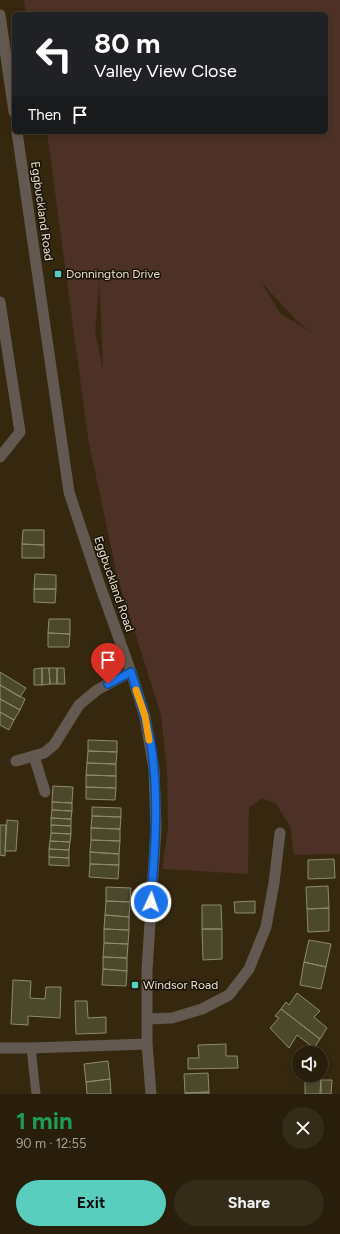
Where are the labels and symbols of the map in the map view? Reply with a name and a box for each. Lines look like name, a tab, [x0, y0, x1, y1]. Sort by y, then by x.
street label: Eggbuckland Road	[28, 160, 56, 262]
place label: Donnington Drive	[66, 267, 160, 281]
marker: Donnington Drive	[53, 269, 63, 279]
street label: Eggbuckland Road	[91, 534, 137, 634]
pin	[91, 643, 125, 684]
position arrow	[130, 881, 172, 923]
place label: Windsor Road	[143, 978, 218, 992]
marker: Windsor Road	[130, 980, 140, 990]

